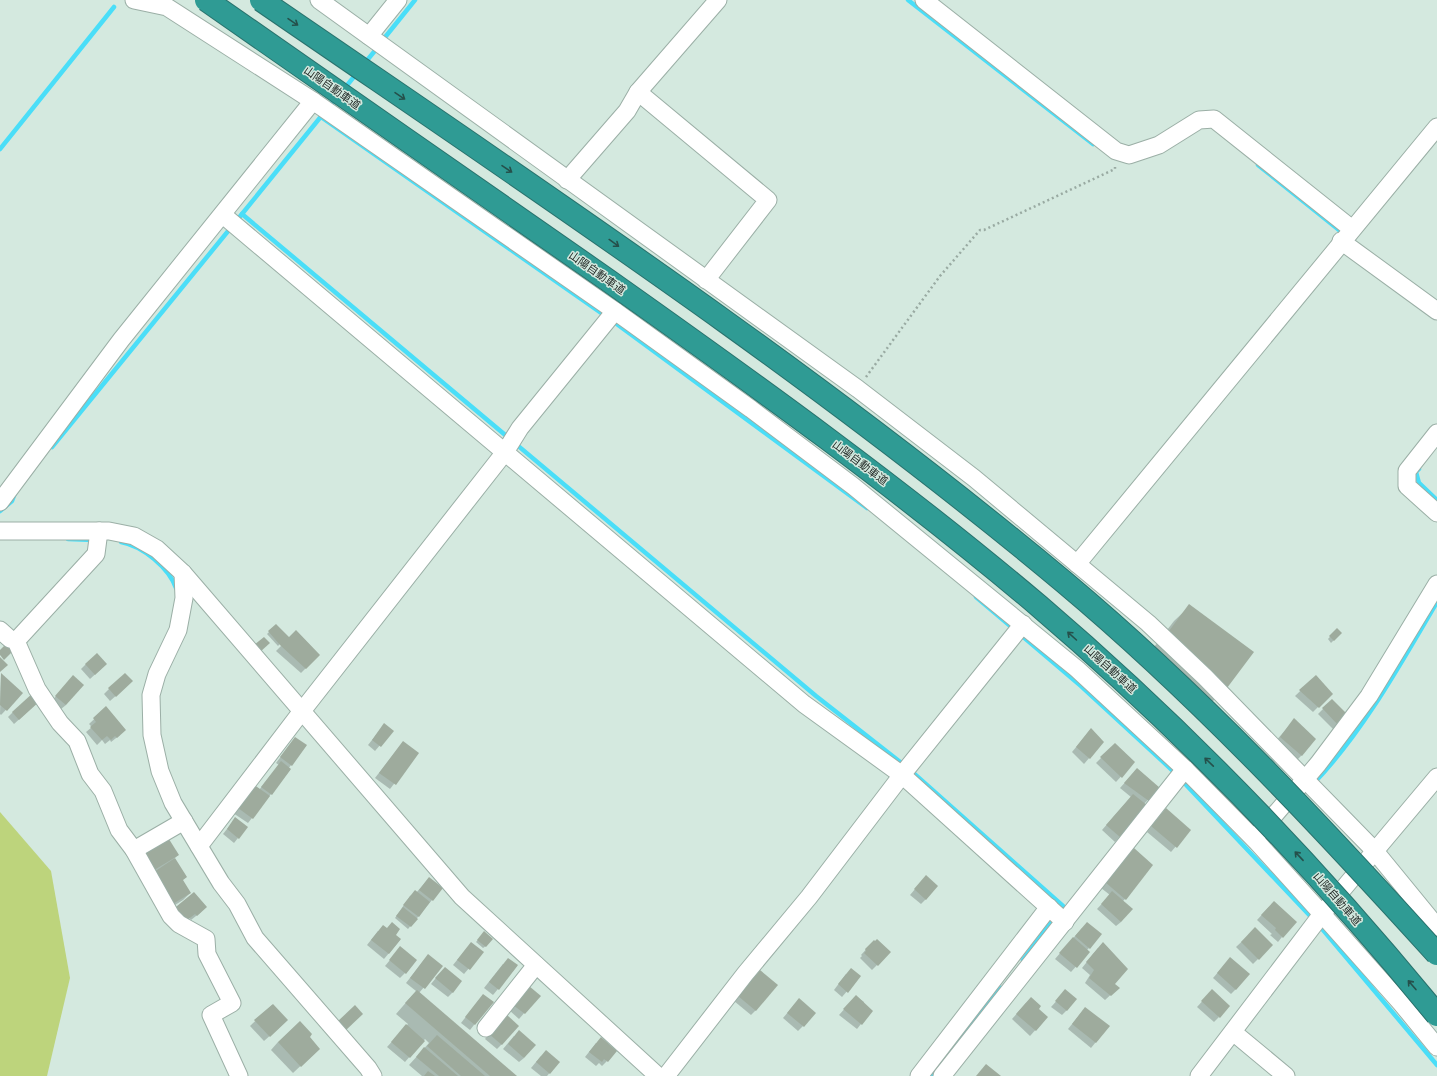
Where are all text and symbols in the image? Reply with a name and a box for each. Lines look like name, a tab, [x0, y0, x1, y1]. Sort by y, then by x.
one-way arrow	[287, 18, 298, 26]
street label: 山陽自動車道	[302, 64, 363, 111]
one-way arrow	[394, 92, 405, 100]
one-way arrow	[501, 165, 512, 173]
one-way arrow	[608, 239, 619, 247]
street label: 山陽自動車道	[567, 249, 628, 296]
street label: 山陽自動車道	[830, 438, 890, 487]
one-way arrow	[1067, 631, 1077, 641]
street label: 山陽自動車道	[1082, 642, 1139, 695]
one-way arrow	[1204, 757, 1214, 767]
one-way arrow	[1294, 851, 1304, 861]
street label: 山陽自動車道	[1311, 870, 1364, 928]
one-way arrow	[1408, 980, 1417, 991]

